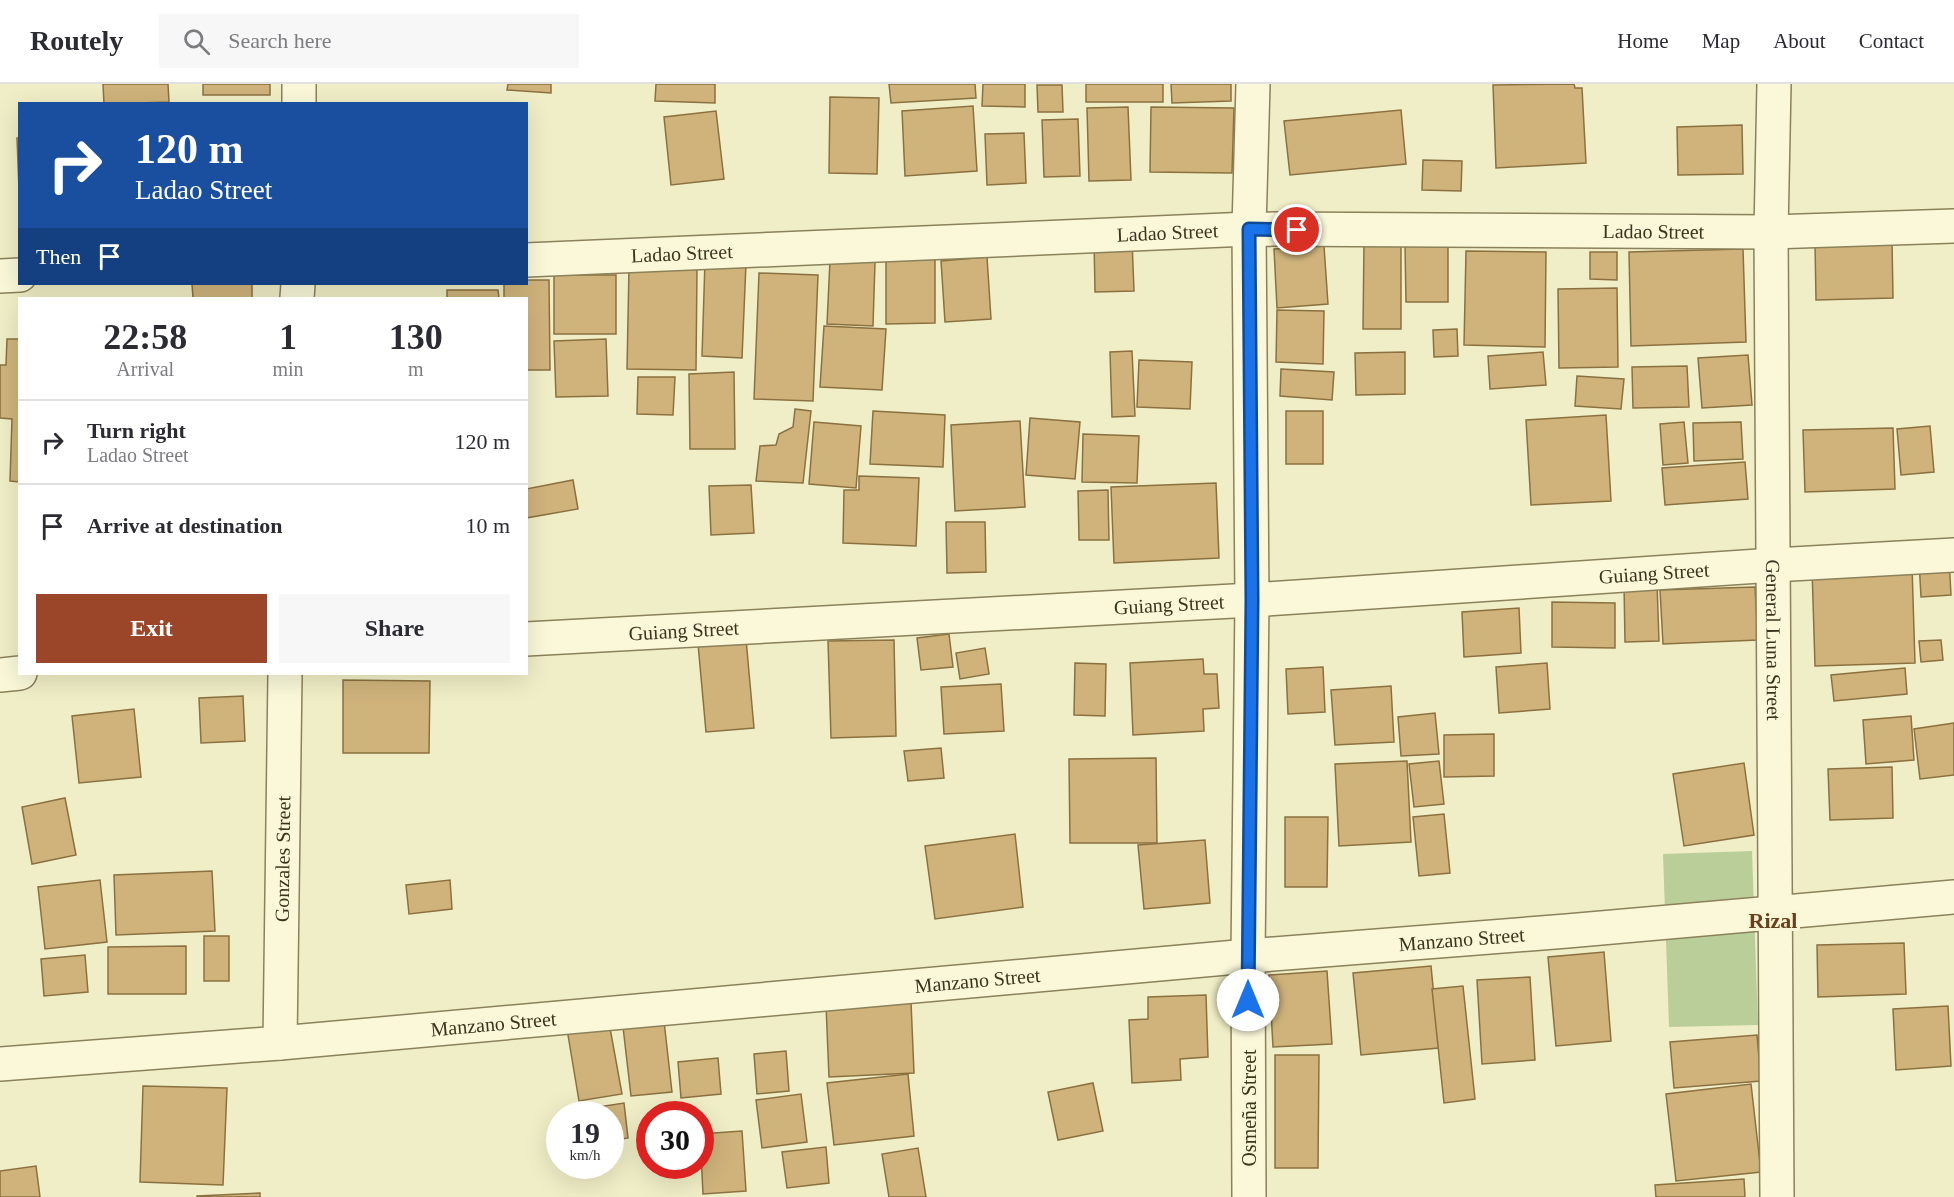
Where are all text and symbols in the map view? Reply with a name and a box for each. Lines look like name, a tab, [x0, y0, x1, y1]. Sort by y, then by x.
search box	[159, 14, 579, 68]
text: Routely	[30, 25, 123, 56]
icon: search	[180, 25, 213, 58]
text: Search here	[228, 28, 332, 53]
text: Home	[1617, 29, 1669, 53]
text: Map	[1702, 29, 1740, 53]
text: About	[1773, 29, 1826, 53]
text: Contact	[1859, 29, 1924, 53]
icon: right	[36, 126, 114, 204]
text: 120 m	[135, 126, 244, 172]
text: Ladao Street	[135, 175, 272, 205]
pin	[1271, 204, 1322, 255]
icon: arrive	[1280, 213, 1313, 246]
street label: Ladao Street	[1116, 219, 1219, 246]
street label: Ladao Street	[1602, 220, 1705, 243]
icon: arrive	[93, 240, 126, 273]
street label: Ladao Street	[631, 240, 734, 266]
text: Then	[36, 244, 81, 269]
text: 22:58	[103, 317, 187, 357]
text: 1	[279, 317, 297, 357]
text: 130	[389, 317, 443, 357]
text: Arrival	[116, 358, 174, 380]
text: min	[272, 358, 304, 380]
text: m	[408, 358, 424, 380]
text: Turn right	[87, 418, 186, 443]
icon: right	[36, 426, 69, 459]
text: 120 m	[454, 429, 510, 454]
text: Ladao Street	[87, 444, 189, 466]
icon: arrive	[36, 510, 69, 543]
text: Arrive at destination	[87, 513, 283, 538]
text: 10 m	[465, 513, 510, 538]
street label: Guiang Street	[1598, 558, 1710, 588]
street label: General Luna Street	[1762, 559, 1785, 721]
street label: Guiang Street	[1113, 590, 1225, 618]
button: Exit	[36, 594, 267, 663]
button: Share	[279, 594, 510, 663]
street label: Guiang Street	[628, 617, 740, 644]
street label: Gonzales Street	[271, 795, 294, 922]
district label: Rizal	[1749, 908, 1797, 933]
street label: Manzano Street	[1398, 923, 1526, 955]
street label: Manzano Street	[914, 964, 1042, 997]
position arrow	[1216, 968, 1280, 1032]
street label: Manzano Street	[430, 1007, 558, 1040]
street label: Osmeña Street	[1238, 1049, 1260, 1167]
speed limit sign: 30	[636, 1101, 714, 1179]
text: 19	[570, 1116, 600, 1149]
text: km/h	[570, 1147, 600, 1163]

